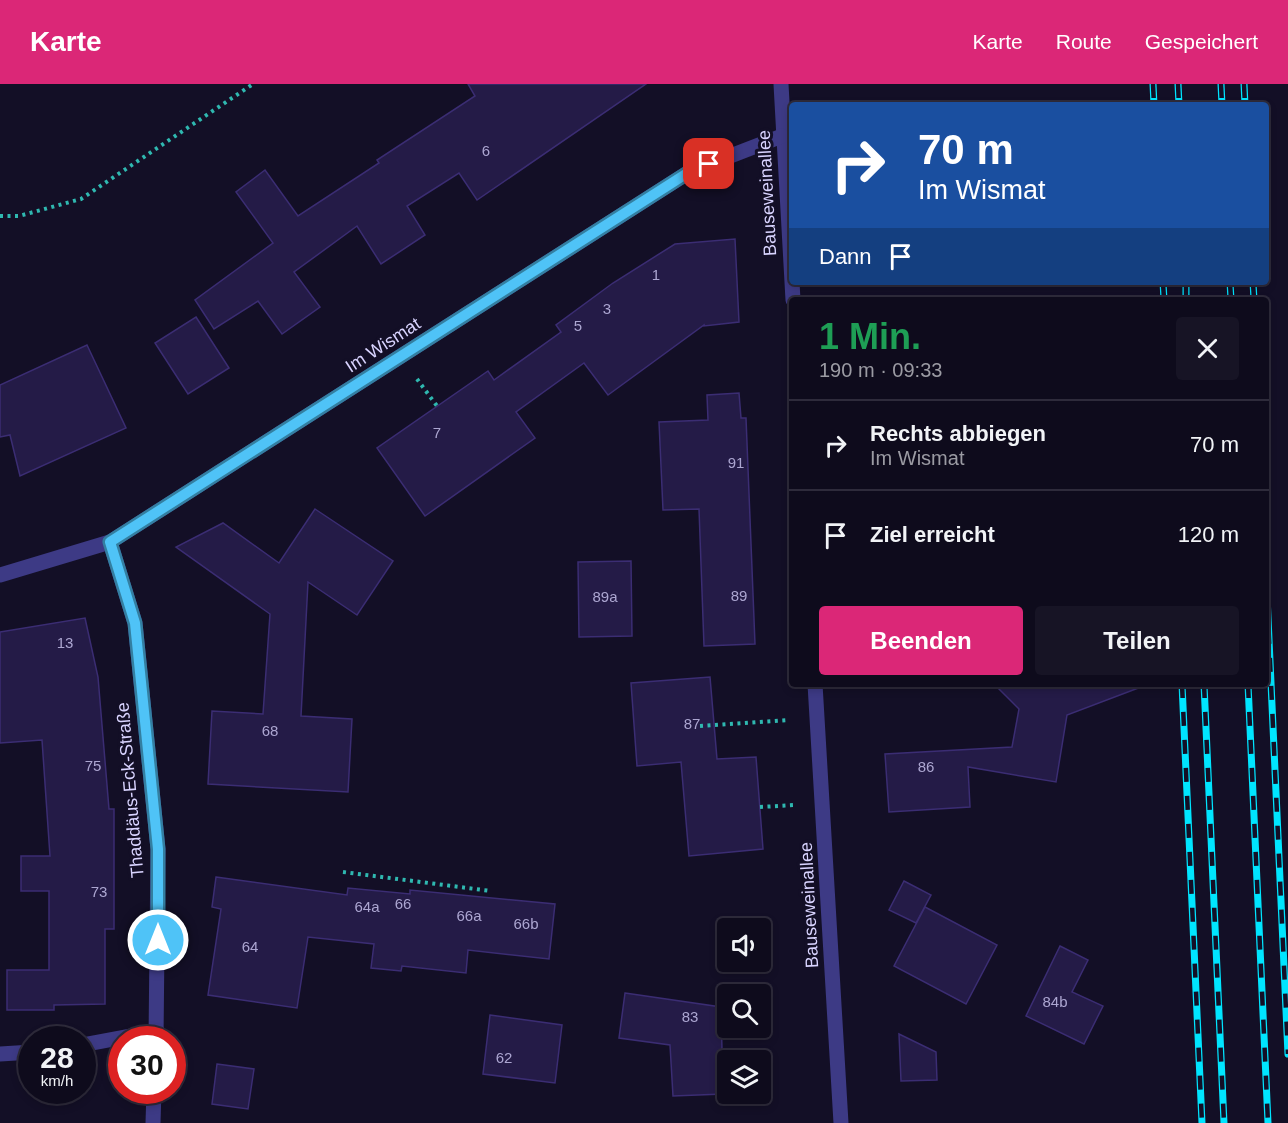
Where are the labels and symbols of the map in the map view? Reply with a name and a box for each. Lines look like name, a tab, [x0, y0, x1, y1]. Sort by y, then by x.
street label: Bauseweinallee	[754, 130, 780, 256]
pin	[683, 138, 734, 189]
house number: 6	[482, 142, 490, 159]
house number: 1	[652, 266, 660, 283]
house number: 3	[603, 300, 611, 317]
street label: Im Wismat	[342, 313, 424, 377]
house number: 5	[574, 317, 582, 334]
house number: 7	[433, 424, 441, 441]
house number: 91	[728, 454, 744, 471]
house number: 89	[731, 587, 747, 604]
house number: 89a	[592, 588, 618, 605]
house number: 13	[57, 634, 73, 651]
street label: Thaddäus-Eck-Straße	[112, 701, 148, 879]
house number: 87	[684, 715, 700, 732]
house number: 68	[262, 722, 278, 739]
house number: 75	[85, 757, 101, 774]
house number: 86	[918, 758, 934, 775]
street label: Bauseweinallee	[796, 842, 822, 968]
house number: 73	[91, 883, 107, 900]
house number: 66	[395, 895, 411, 912]
house number: 64a	[354, 898, 380, 915]
house number: 66a	[456, 907, 482, 924]
position arrow	[126, 908, 190, 972]
house number: 66b	[513, 915, 539, 932]
house number: 64	[242, 938, 258, 955]
house number: 84b	[1042, 993, 1068, 1010]
house number: 83	[682, 1008, 698, 1025]
speed limit sign: 30	[108, 1026, 186, 1104]
house number: 62	[496, 1049, 512, 1066]

